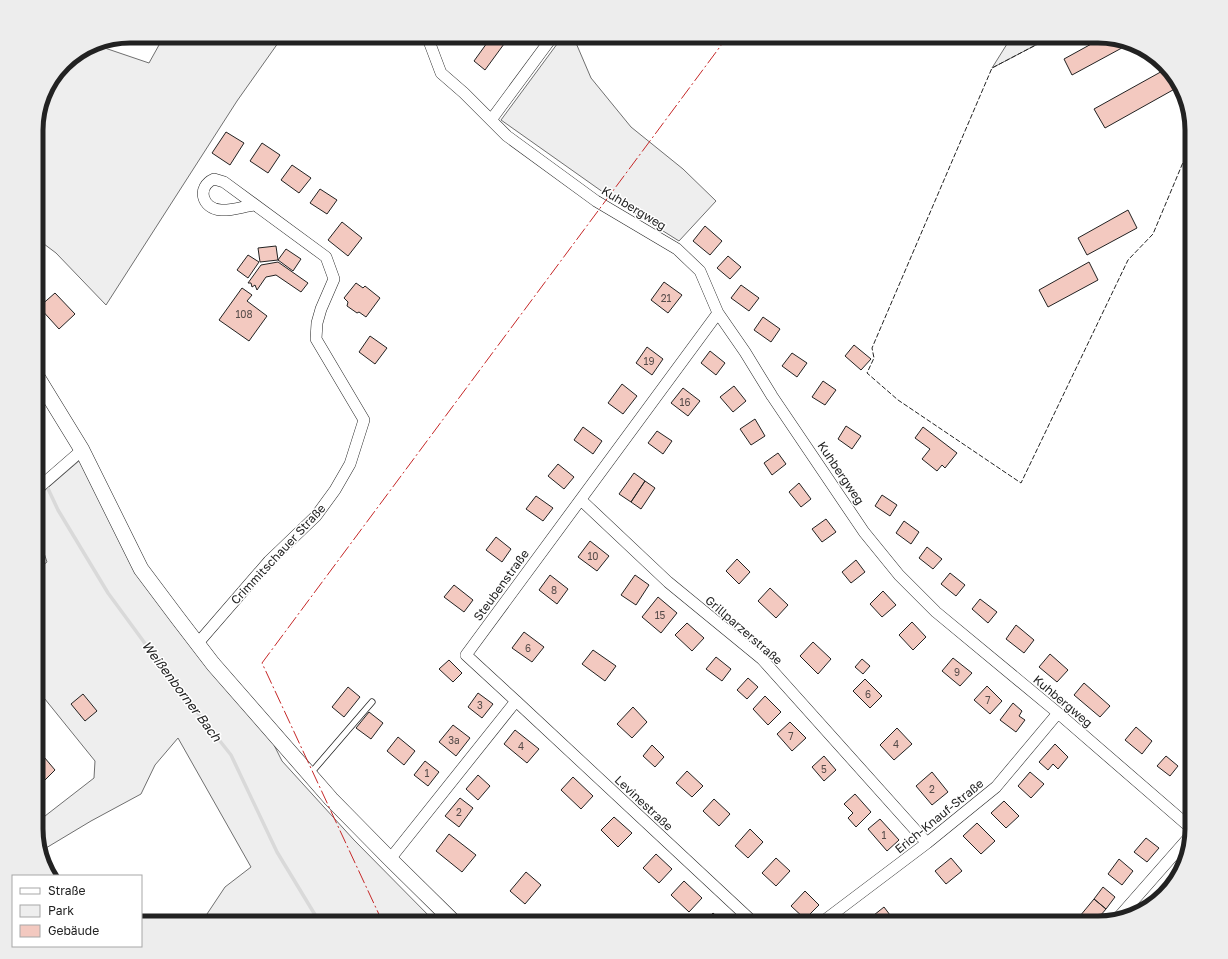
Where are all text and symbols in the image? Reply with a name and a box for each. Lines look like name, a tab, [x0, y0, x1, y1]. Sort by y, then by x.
street label: Kuhbergweg	[599, 183, 669, 233]
house number: 21	[661, 292, 671, 304]
house number: 108	[235, 308, 253, 320]
house number: 19	[644, 355, 654, 367]
house number: 16	[680, 396, 690, 408]
street label: Kuhbergweg	[814, 439, 868, 507]
street label: Crimmitschauer Straße	[228, 501, 328, 607]
street label: Steubenstraße	[470, 546, 532, 624]
house number: 10	[587, 550, 599, 562]
house number: 8	[551, 584, 557, 596]
street label: Grillparzerstraße	[702, 592, 786, 668]
house number: 15	[655, 609, 666, 621]
water label: Weißenborner Bach	[139, 637, 226, 745]
house number: 6	[525, 642, 531, 654]
house number: 9	[954, 666, 960, 678]
street label: Kuhbergweg	[1030, 672, 1096, 730]
house number: 6	[865, 688, 871, 700]
house number: 7	[985, 694, 991, 706]
house number: 3	[477, 699, 483, 711]
house number: 7	[788, 730, 794, 742]
house number: 3a	[448, 734, 460, 746]
house number: 4	[893, 738, 899, 750]
house number: 4	[518, 740, 524, 752]
house number: 5	[821, 763, 827, 775]
house number: 1	[425, 767, 430, 779]
street label: Levinestraße	[612, 772, 676, 834]
street label: Erich-Knauf-Straße	[892, 776, 986, 856]
house number: 2	[929, 783, 935, 795]
house number: 2	[456, 806, 462, 818]
house number: 1	[882, 829, 887, 841]
legend	[12, 875, 142, 947]
text: Straße	[48, 883, 86, 898]
text: Park	[48, 903, 74, 918]
text: Gebäude	[48, 923, 99, 938]

